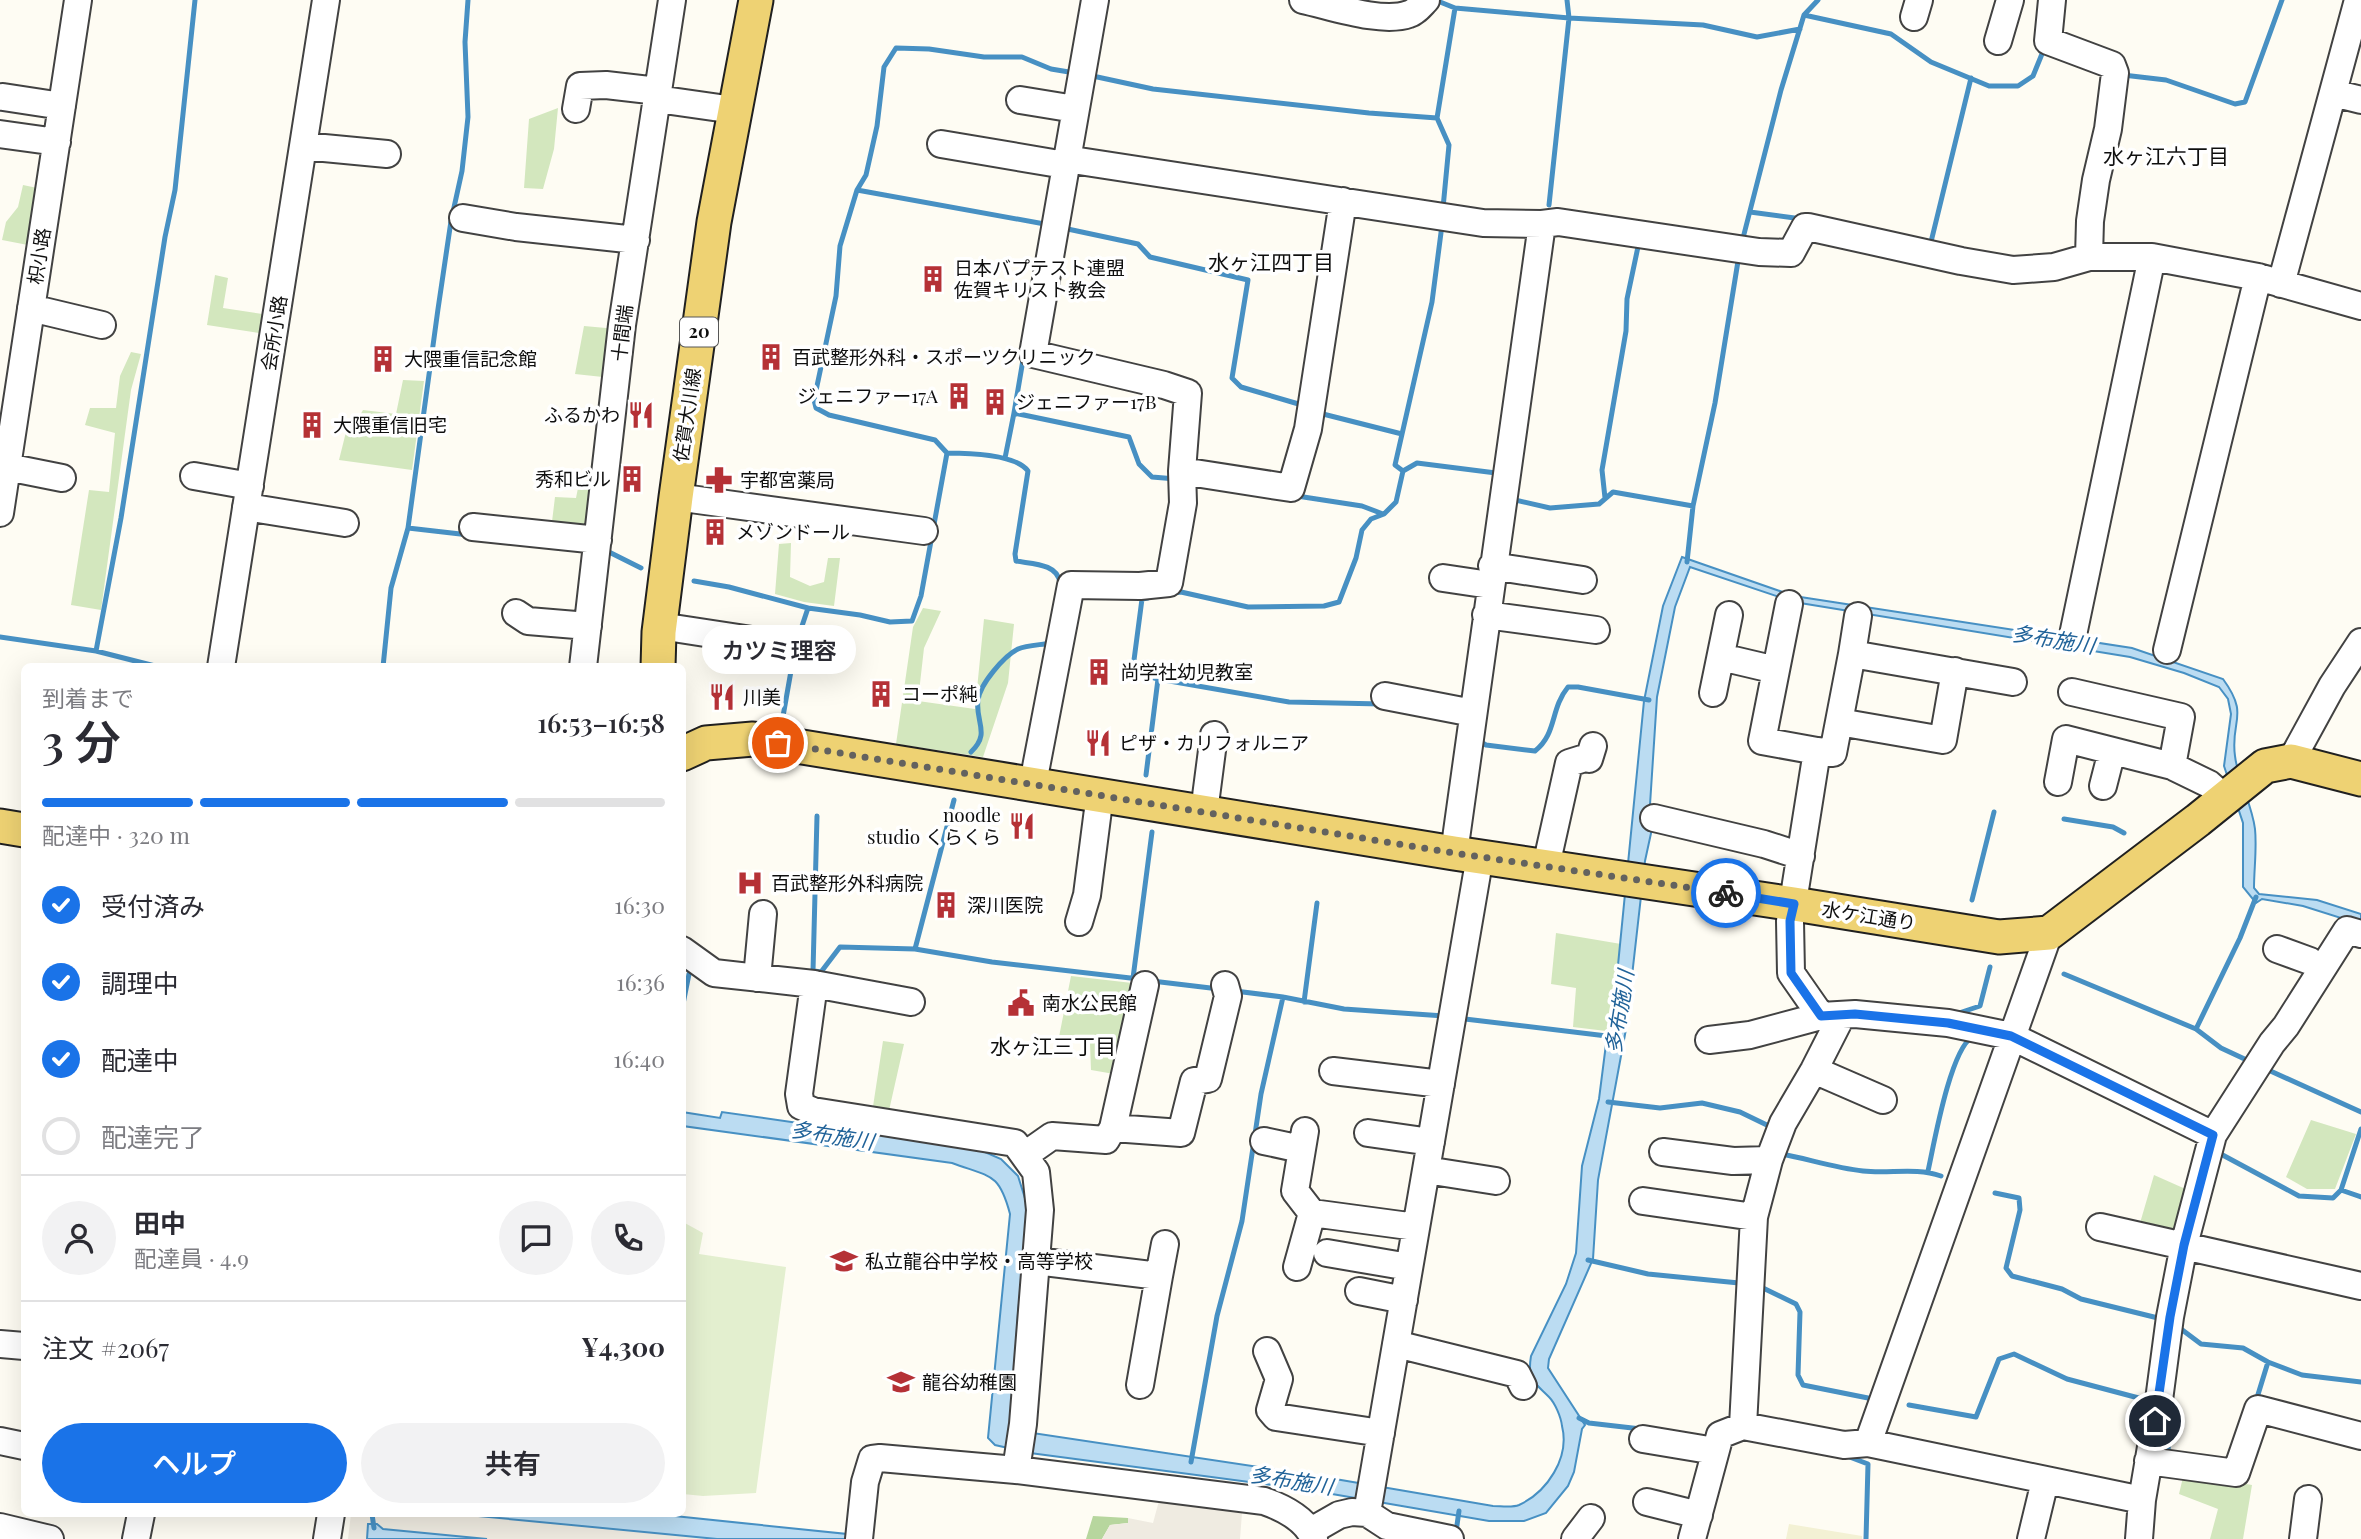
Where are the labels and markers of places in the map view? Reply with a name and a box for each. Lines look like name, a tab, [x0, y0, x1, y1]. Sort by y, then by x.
place label: 日本バプテスト連盟 佐賀キリスト教会	[954, 254, 1125, 302]
building icon: 日本バプテスト連盟 佐賀キリスト教会	[918, 264, 948, 294]
building icon: 百武整形外科・スポーツクリニック	[756, 342, 786, 372]
place label: 百武整形外科・スポーツクリニック	[792, 343, 1096, 369]
building icon: 大隈重信記念館	[368, 344, 398, 374]
place label: 大隈重信記念館	[404, 345, 537, 371]
building icon: ジェニファー17A	[944, 381, 974, 411]
place label: ジェニファー17A	[797, 382, 939, 408]
building icon: ジェニファー17B	[980, 387, 1010, 417]
place label: ジェニファー17B	[1016, 388, 1157, 414]
restaurant icon: ふるかわ	[626, 400, 656, 430]
place label: ふるかわ	[544, 401, 620, 427]
building icon: 大隈重信旧宅	[297, 410, 327, 440]
place label: 大隈重信旧宅	[333, 411, 447, 437]
building icon: 秀和ビル	[617, 464, 647, 494]
place label: 秀和ビル	[535, 465, 611, 491]
pharmacy icon: 宇都宮薬局	[704, 465, 734, 495]
place label: 宇都宮薬局	[740, 466, 835, 492]
building icon: メゾンドール	[700, 517, 730, 547]
place label: メゾンドール	[736, 518, 850, 544]
callout: カツミ理容	[701, 624, 855, 673]
building icon: 尚学社幼児教室	[1084, 657, 1114, 687]
place label: 尚学社幼児教室	[1120, 658, 1253, 684]
building icon: コーポ純	[866, 679, 896, 709]
place label: コーポ純	[902, 680, 978, 706]
restaurant icon: 川美	[707, 682, 737, 712]
place label: 川美	[743, 683, 781, 709]
pin	[748, 713, 808, 773]
restaurant icon: ピザ・カリフォルニア	[1083, 728, 1113, 758]
place label: ピザ・カリフォルニア	[1119, 729, 1309, 755]
place label: noodle studio くらくら	[867, 801, 1001, 849]
restaurant icon: noodle studio くらくら	[1007, 811, 1037, 841]
hospital icon: 百武整形外科病院	[735, 868, 765, 898]
place label: 百武整形外科病院	[771, 869, 923, 895]
building icon: 深川医院	[931, 890, 961, 920]
place label: 深川医院	[967, 891, 1043, 917]
public building icon: 南水公民館	[1006, 988, 1036, 1018]
place label: 南水公民館	[1042, 989, 1137, 1015]
school or university icon: 私立龍谷中学校・高等学校	[829, 1246, 859, 1276]
place label: 私立龍谷中学校・高等学校	[865, 1247, 1093, 1273]
school or university icon: 龍谷幼稚園	[886, 1367, 916, 1397]
place label: 龍谷幼稚園	[922, 1368, 1017, 1394]
pin	[2125, 1391, 2185, 1451]

